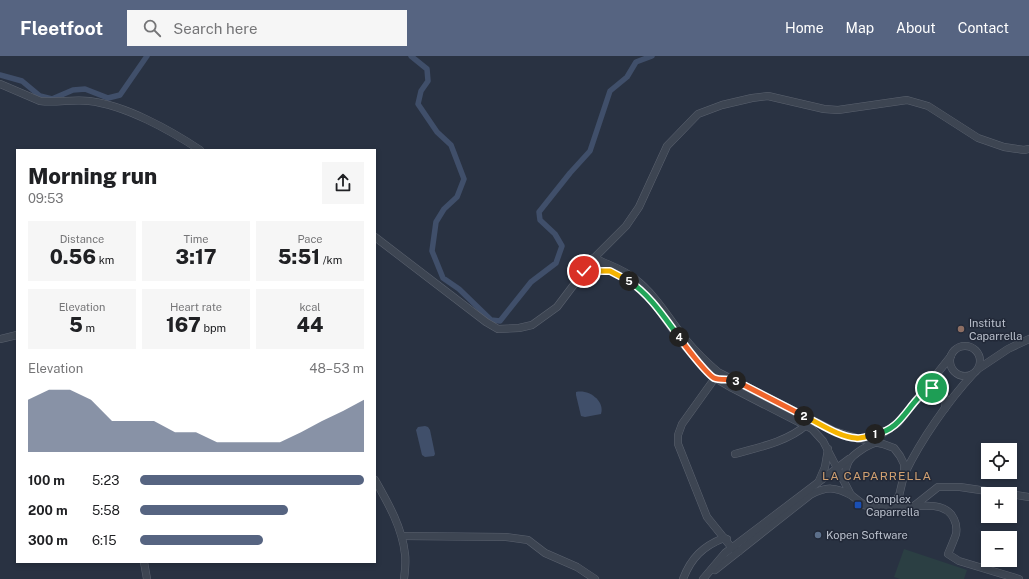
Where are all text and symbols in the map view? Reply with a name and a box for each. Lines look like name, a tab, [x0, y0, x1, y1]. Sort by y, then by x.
search box	[127, 10, 407, 46]
text: Fleetfoot	[20, 17, 103, 39]
icon: search	[141, 17, 163, 39]
text: Search here	[173, 20, 257, 37]
text: Home	[785, 20, 824, 36]
text: Map	[846, 20, 874, 36]
text: About	[896, 20, 936, 36]
text: Contact	[958, 20, 1009, 36]
button: share	[322, 162, 364, 204]
text: Morning run	[28, 163, 157, 189]
text: 09:53	[28, 191, 63, 206]
text: Distance	[60, 233, 104, 245]
text: Time	[183, 233, 209, 245]
text: Pace	[297, 233, 323, 245]
text: 0.56	[50, 245, 96, 269]
text: 3:17	[176, 245, 216, 269]
text: 5:51	[278, 245, 320, 269]
text: km	[96, 254, 114, 266]
text: /km	[320, 254, 342, 266]
pin	[567, 254, 601, 288]
icon: check	[573, 260, 595, 282]
pin: 5	[619, 271, 639, 291]
text: 5	[625, 275, 633, 287]
text: Elevation	[59, 301, 105, 313]
text: Heart rate	[170, 301, 222, 313]
text: kcal	[299, 301, 321, 313]
text: 5	[69, 313, 83, 337]
text: 167	[166, 313, 201, 337]
text: 44	[297, 313, 323, 337]
place label: Institut Caparrella	[969, 317, 1022, 342]
text: m	[83, 322, 95, 334]
text: bpm	[201, 322, 226, 334]
marker: Institut Caparrella	[956, 324, 966, 334]
pin: 4	[669, 327, 689, 347]
text: 4	[675, 331, 683, 343]
text: Elevation	[28, 361, 83, 376]
text: 48–53 m	[309, 361, 364, 376]
pin: 3	[726, 371, 746, 391]
pin	[915, 371, 949, 405]
text: 3	[732, 375, 740, 387]
icon: arrive	[921, 377, 943, 399]
pin: 2	[794, 406, 814, 426]
text: 2	[801, 410, 808, 422]
pin: 1	[865, 424, 885, 444]
text: 1	[873, 428, 877, 440]
map controls	[981, 443, 1017, 567]
button: locate	[981, 443, 1017, 479]
district label: LA CAPARRELLA	[822, 469, 932, 483]
text: 100 m	[28, 473, 65, 488]
text: 5:23	[92, 473, 119, 488]
button: +	[981, 487, 1017, 523]
place label: Complex Caparrella	[866, 493, 919, 518]
marker: Complex Caparrella	[853, 500, 863, 510]
text: 200 m	[28, 503, 68, 518]
text: 5:58	[92, 503, 120, 518]
place label: Kopen Software	[826, 529, 908, 541]
marker: Kopen Software	[813, 530, 823, 540]
button: −	[981, 531, 1017, 567]
text: 300 m	[28, 533, 68, 548]
text: 6:15	[92, 533, 117, 548]

